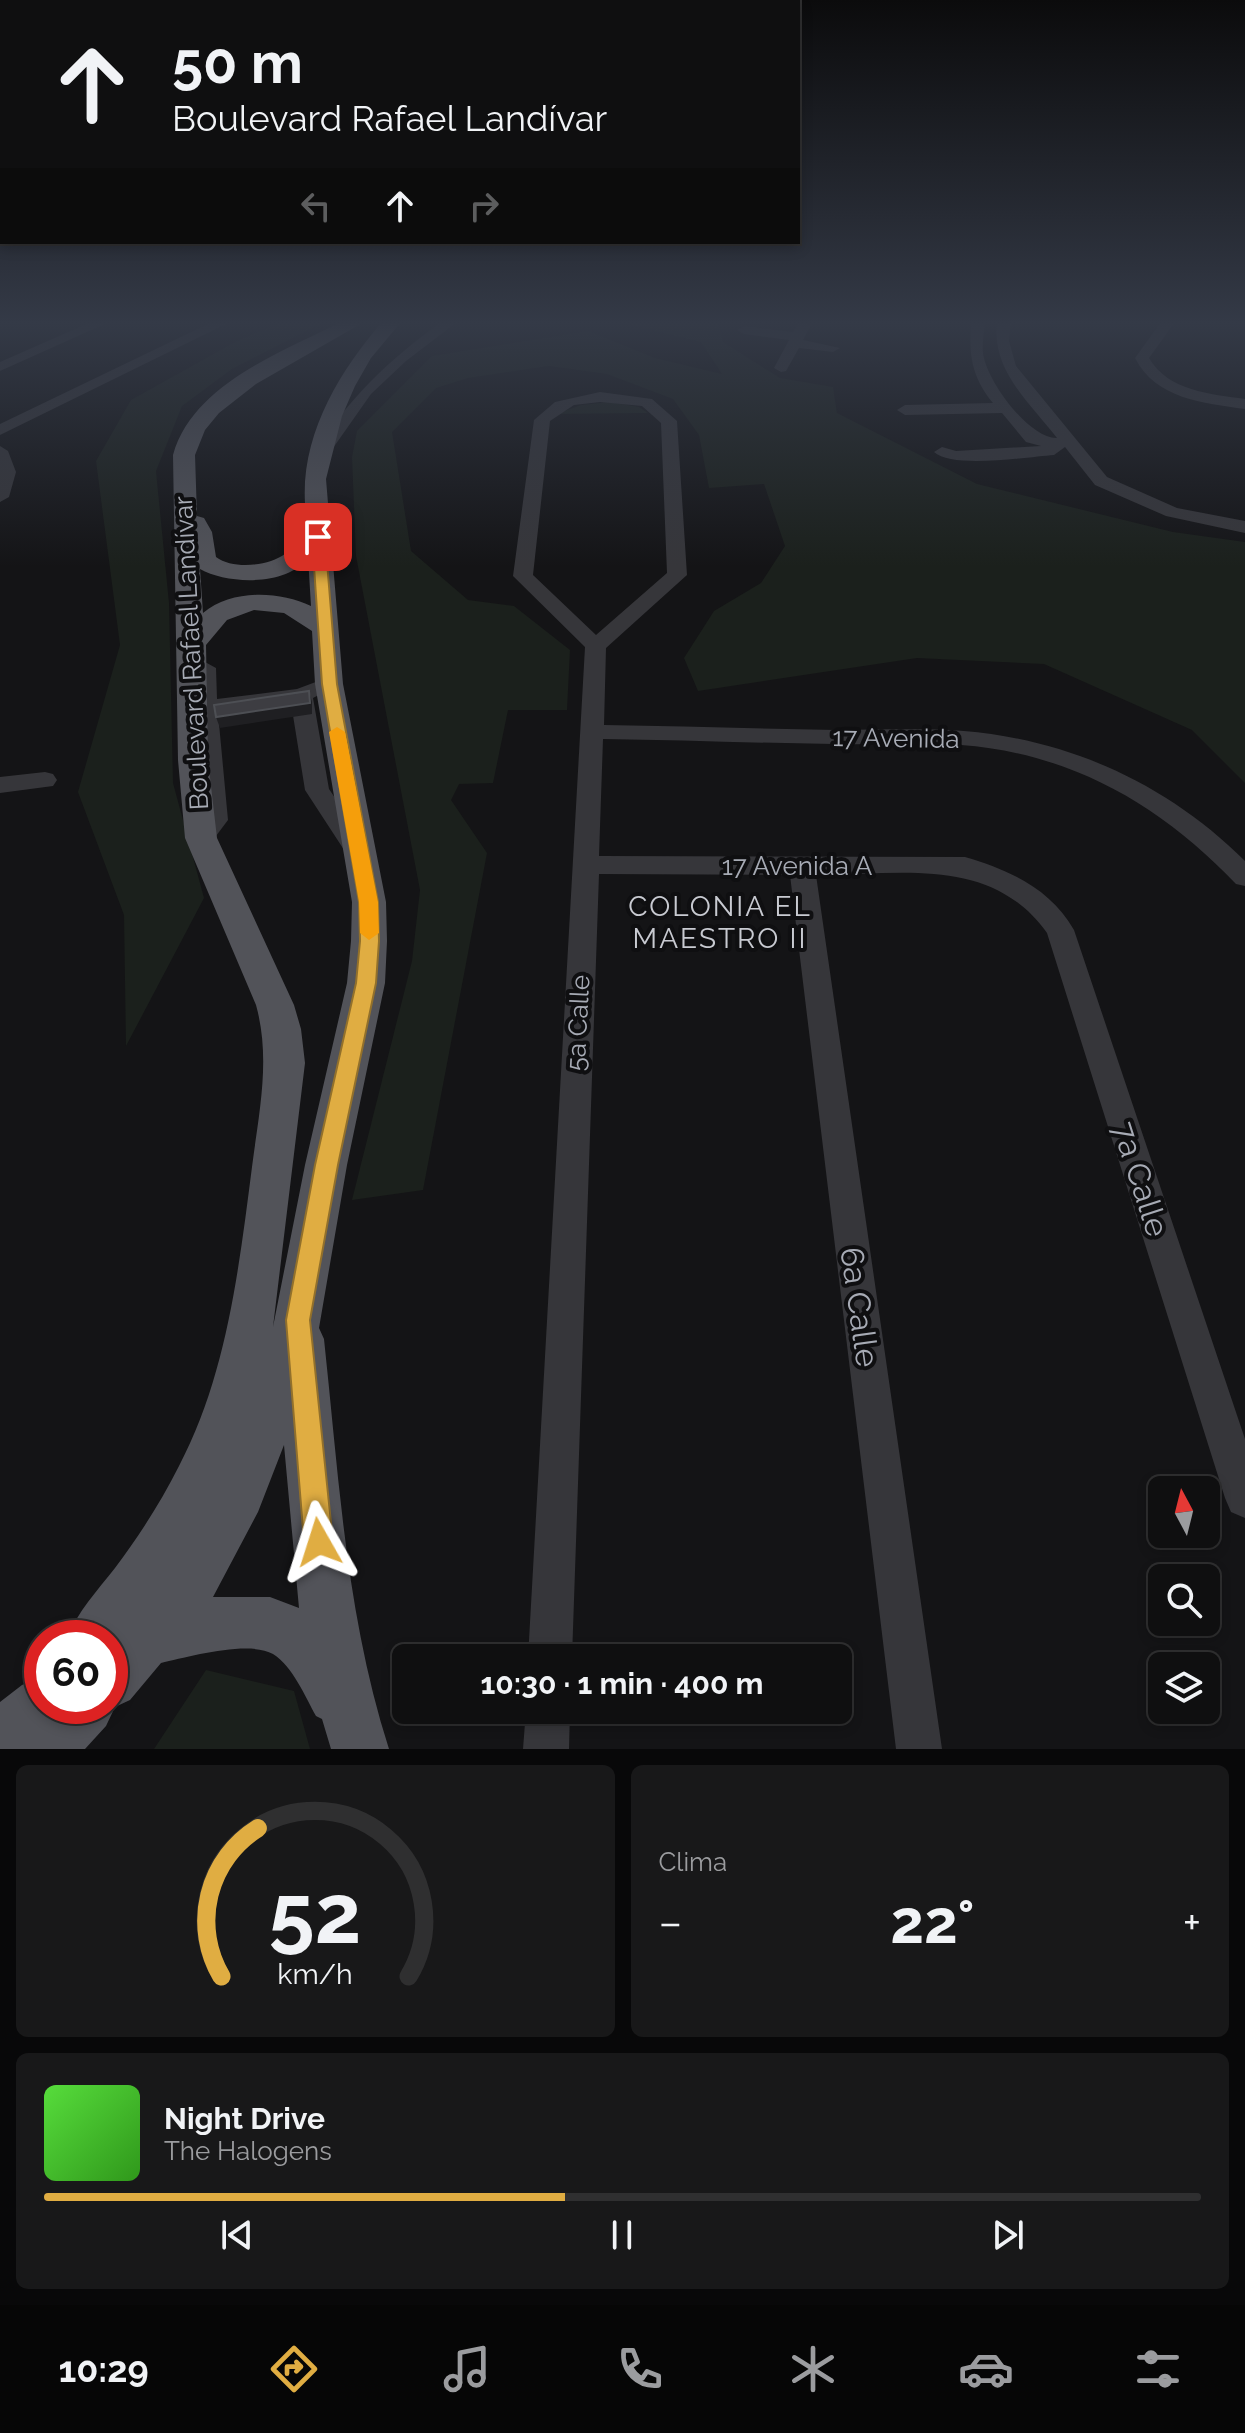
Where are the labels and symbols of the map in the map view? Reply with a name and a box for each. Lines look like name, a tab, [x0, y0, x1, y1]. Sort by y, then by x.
street label: Boulevard Rafael Landívar	[168, 495, 214, 811]
pin	[284, 503, 352, 571]
street label: 17 Avenida	[832, 722, 960, 754]
street label: 17 Avenida A	[722, 851, 873, 881]
district label: COLONIA EL MAESTRO II	[628, 890, 812, 955]
street label: 5a Calle	[560, 974, 596, 1072]
street label: 7a Calle	[1105, 1117, 1177, 1241]
street label: 6a Calle	[833, 1245, 887, 1369]
north arrow	[1148, 1476, 1220, 1548]
position arrow	[277, 1500, 361, 1584]
speed limit sign: 60	[24, 1620, 128, 1724]

